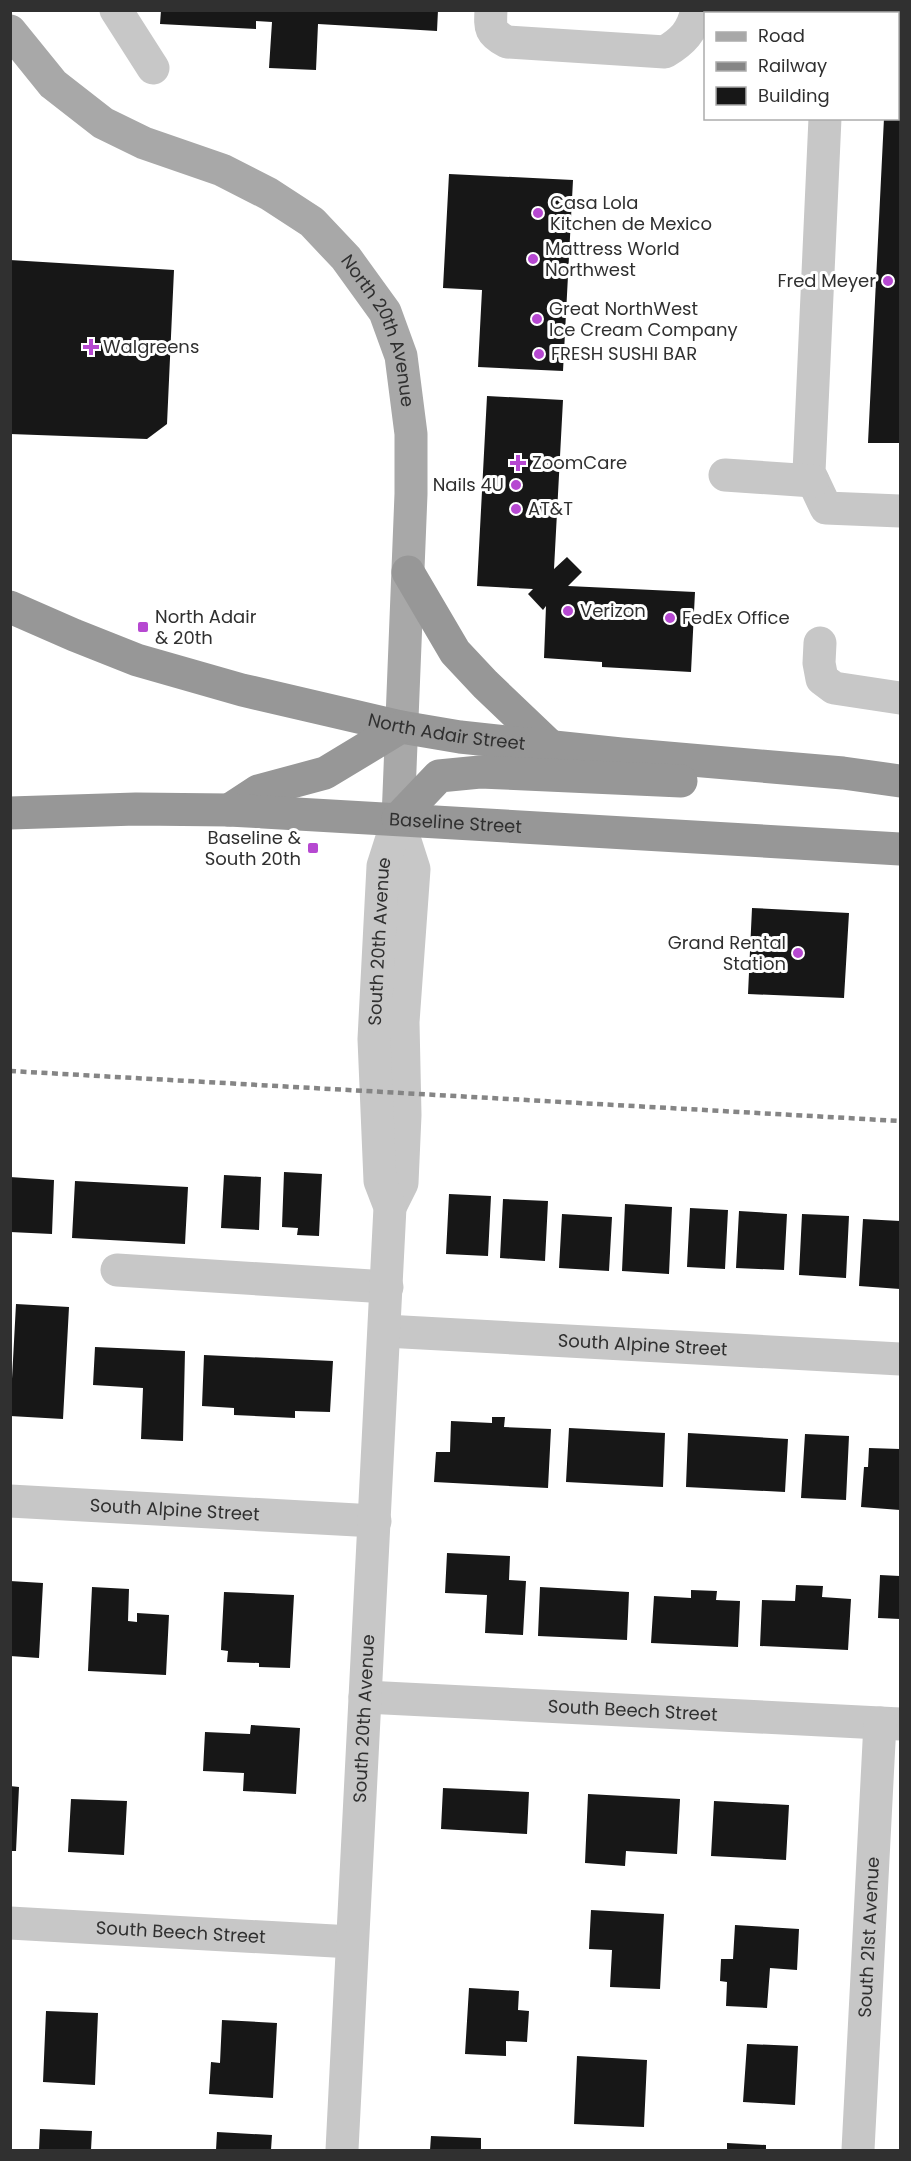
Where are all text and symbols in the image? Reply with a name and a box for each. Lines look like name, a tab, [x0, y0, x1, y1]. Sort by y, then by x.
legend	[704, 12, 899, 120]
text: Road	[758, 23, 805, 48]
text: Railway	[758, 53, 827, 78]
text: Building	[758, 83, 830, 108]
place label: Casa Lola Kitchen de Mexico	[550, 190, 712, 236]
marker: Casa Lola Kitchen de Mexico	[531, 206, 545, 220]
place label: Mattress World Northwest	[545, 236, 680, 282]
street label: North 20th Avenue	[335, 249, 420, 408]
marker: Mattress World Northwest	[526, 252, 540, 266]
place label: Fred Meyer	[777, 268, 876, 293]
marker: Fred Meyer	[881, 274, 895, 288]
place label: Great NorthWest Ice Cream Company	[549, 296, 738, 342]
marker: Great NorthWest Ice Cream Company	[530, 312, 544, 326]
place label: Walgreens	[103, 334, 199, 359]
marker: Walgreens	[84, 340, 98, 354]
place label: FRESH SUSHI BAR	[551, 341, 697, 366]
marker: FRESH SUSHI BAR	[532, 347, 546, 361]
place label: ZoomCare	[532, 450, 627, 475]
marker: ZoomCare	[509, 454, 527, 472]
place label: Nails 4U	[433, 472, 504, 497]
marker: Nails 4U	[509, 478, 523, 492]
place label: AT&T	[528, 496, 573, 521]
marker: AT&T	[509, 502, 523, 516]
place label: Verizon	[580, 598, 646, 623]
place label: North Adair & 20th	[155, 604, 257, 650]
marker: Verizon	[561, 604, 575, 618]
place label: FedEx Office	[682, 605, 790, 630]
marker: FedEx Office	[663, 611, 677, 625]
marker: North Adair & 20th	[136, 620, 150, 634]
street label: North Adair Street	[366, 707, 527, 756]
street label: Baseline Street	[388, 806, 523, 839]
place label: Baseline & South 20th	[205, 825, 302, 871]
marker: Baseline & South 20th	[306, 841, 320, 855]
street label: South 20th Avenue	[362, 854, 397, 1026]
place label: Grand Rental Station	[668, 930, 786, 976]
marker: Grand Rental Station	[791, 946, 805, 960]
street label: South Alpine Street	[557, 1327, 728, 1362]
street label: South Alpine Street	[89, 1492, 260, 1527]
street label: South 20th Avenue	[347, 1634, 380, 1803]
street label: South Beech Street	[547, 1693, 718, 1727]
street label: South 21st Avenue	[852, 1856, 885, 2018]
street label: South Beech Street	[95, 1915, 266, 1949]

